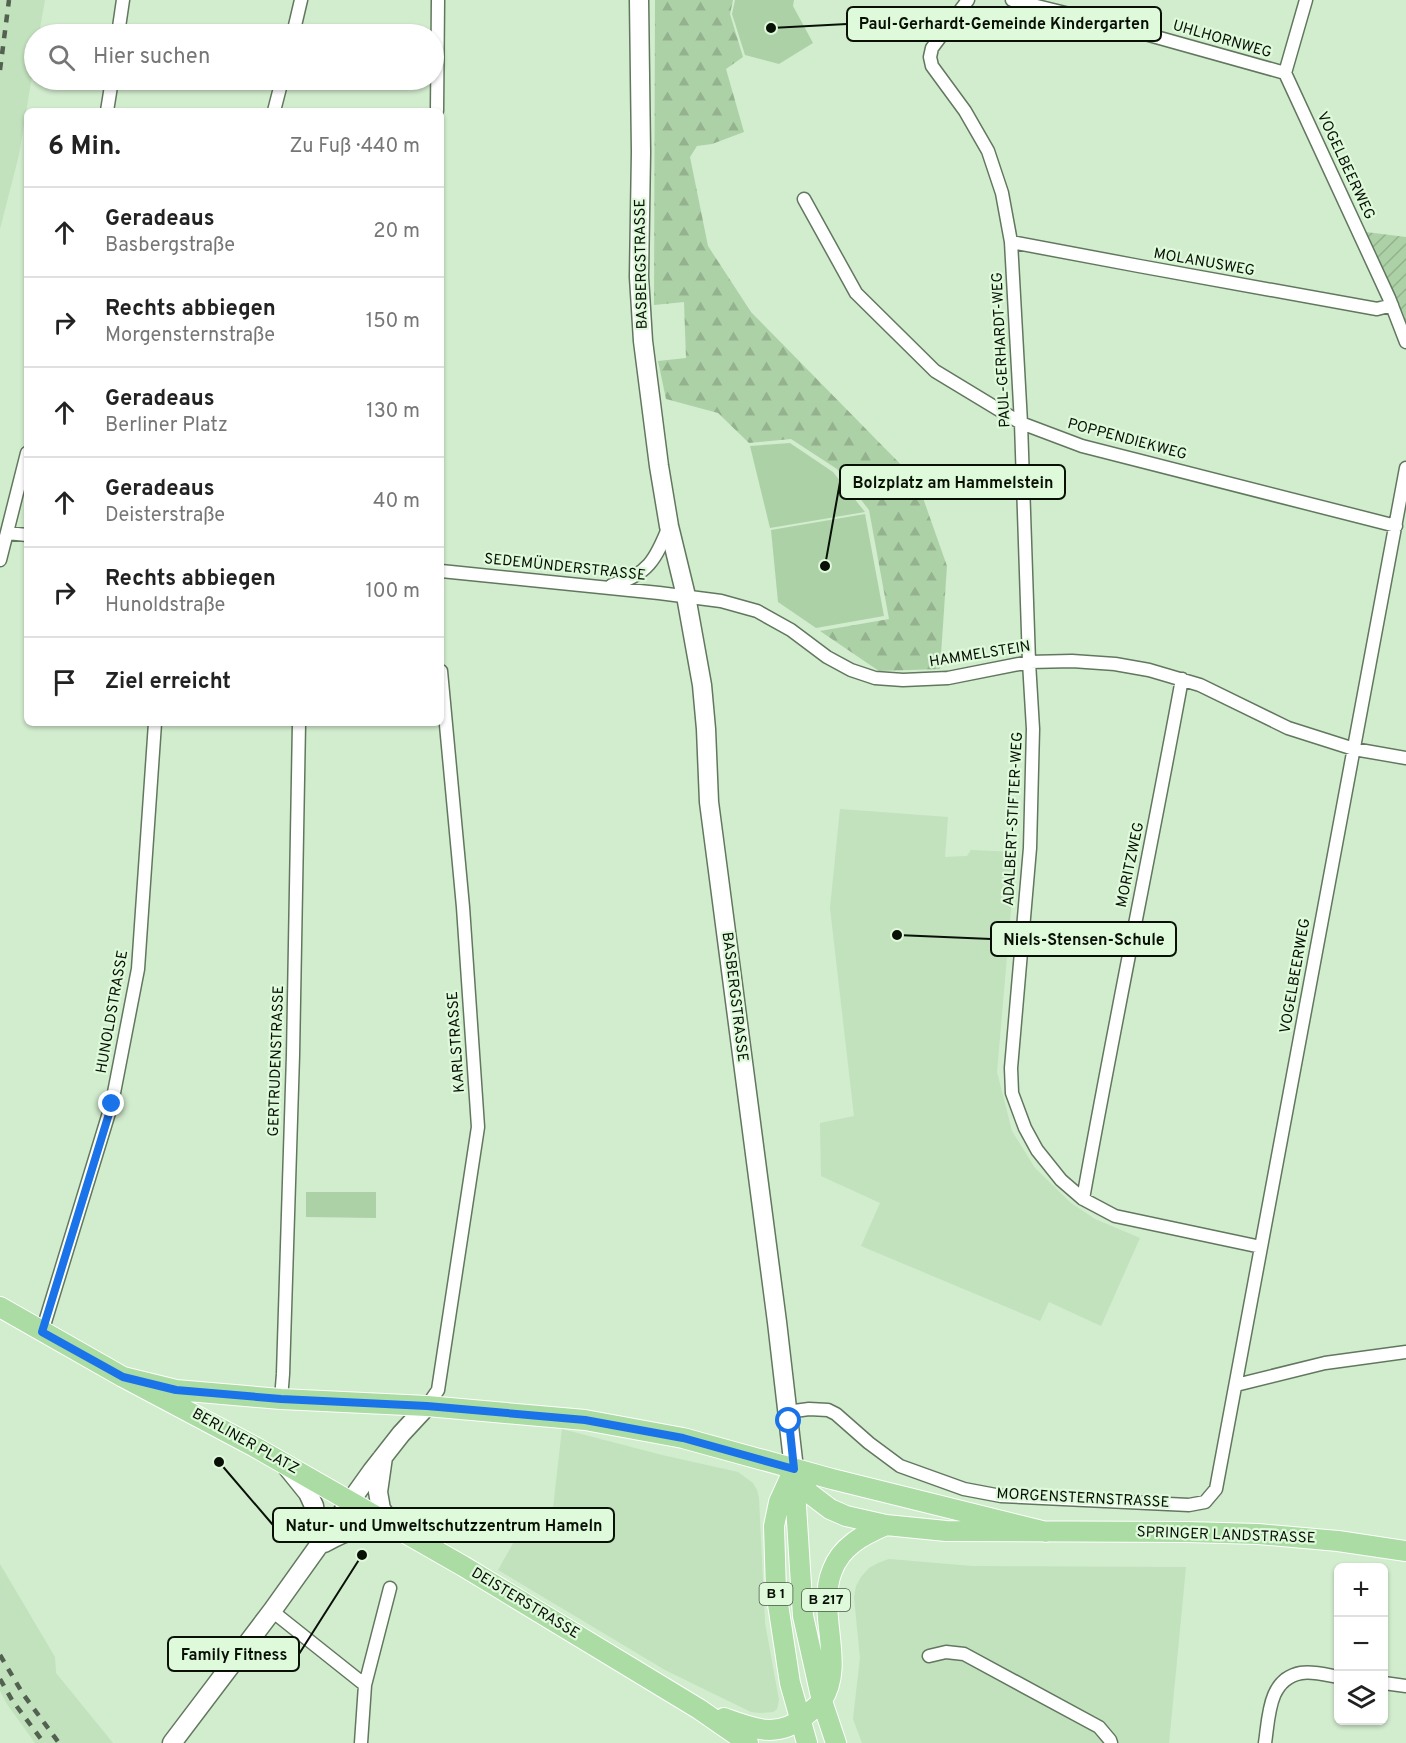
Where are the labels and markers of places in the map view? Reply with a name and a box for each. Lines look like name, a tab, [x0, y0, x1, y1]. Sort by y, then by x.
callout: Paul-Gerhardt-Gemeinde Kindergarten	[847, 7, 1161, 41]
callout: Bolzplatz am Hammelstein	[840, 465, 1065, 499]
callout: Niels-Stensen-Schule	[991, 922, 1176, 956]
callout: Natur- und Umweltschutzzentrum Hameln	[273, 1508, 614, 1542]
callout: Family Fitness	[168, 1637, 299, 1671]

